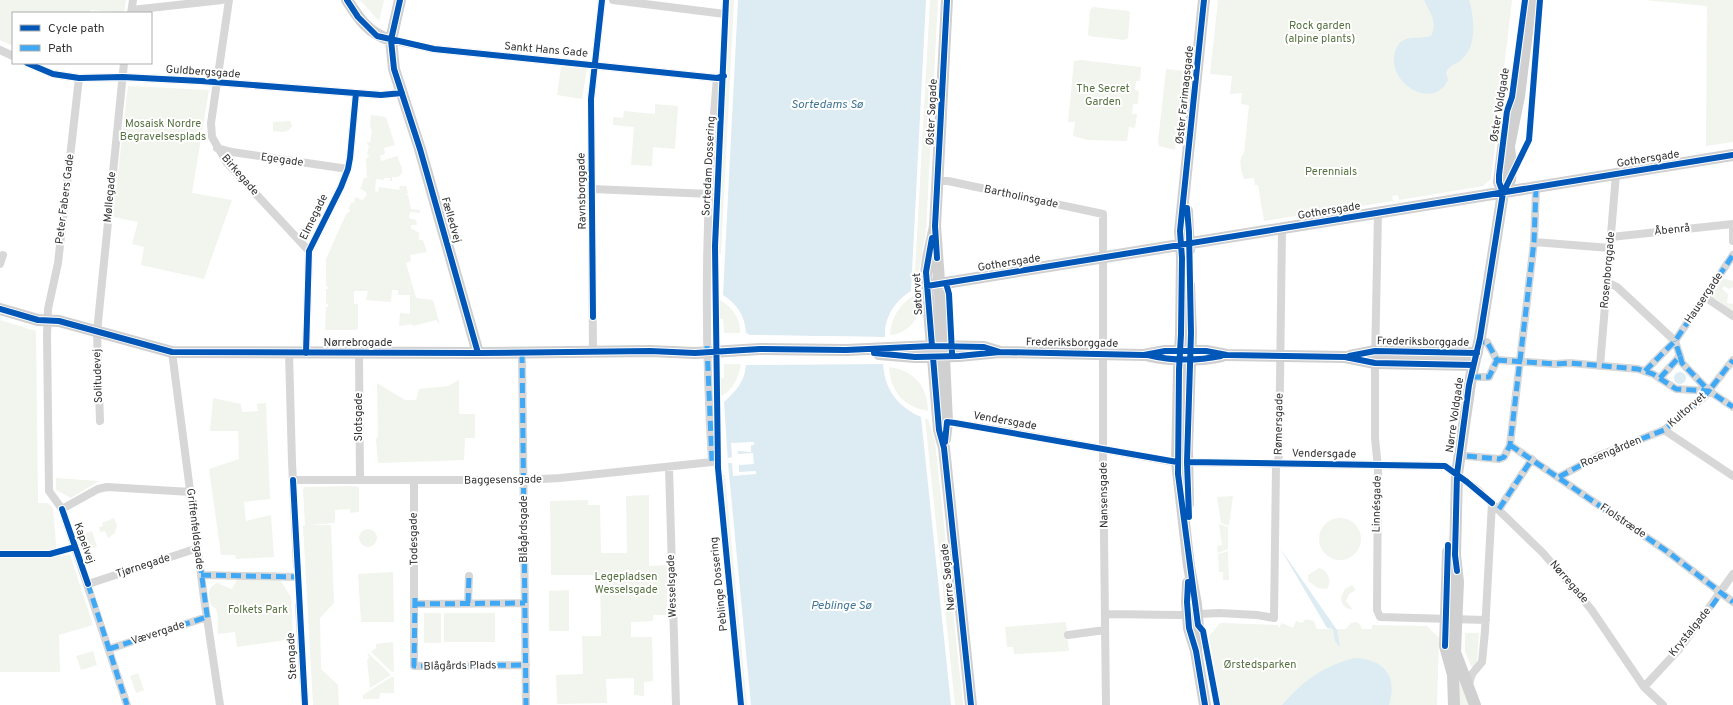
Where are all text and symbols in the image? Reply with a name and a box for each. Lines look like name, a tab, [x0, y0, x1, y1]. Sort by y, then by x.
legend	[12, 12, 152, 64]
park label: Rock garden (alpine plants)	[1285, 19, 1355, 46]
text: Cycle path	[48, 21, 105, 37]
street label: Sankt Hans Gade	[504, 39, 589, 61]
text: Path	[48, 41, 73, 57]
street label: Øster Farimagsgade	[1173, 45, 1197, 145]
street label: Guldbergsgade	[165, 62, 241, 82]
street label: Øster Voldgade	[1487, 67, 1513, 143]
street label: Øster Søgade	[923, 78, 941, 146]
park label: The Secret Garden	[1076, 82, 1130, 109]
water label: Sortedams Sø	[791, 97, 864, 113]
street label: Sortedam Dossering	[699, 116, 719, 216]
park label: Mosaisk Nordre Begravelsesplads	[120, 117, 206, 144]
street label: Gothersgade	[1616, 147, 1681, 171]
street label: Egegade	[260, 150, 304, 170]
street label: Birkegade	[218, 151, 262, 199]
street label: Ravnsborggade	[574, 152, 590, 230]
street label: Peter Fabers Gade	[53, 153, 77, 245]
park label: Perennials	[1305, 165, 1357, 179]
street label: Møllegade	[101, 171, 119, 223]
street label: Bartholinsgade	[983, 182, 1059, 212]
street label: Elmegade	[297, 192, 331, 242]
street label: Fælledvej	[438, 195, 464, 245]
street label: Gothersgade	[1297, 199, 1362, 223]
street label: Åbenrå	[1653, 221, 1691, 239]
street label: Rosenborggade	[1598, 231, 1618, 309]
street label: Gothersgade	[977, 251, 1042, 275]
street label: Hausergade	[1682, 270, 1726, 326]
street label: Søtorvet	[910, 272, 926, 316]
street label: Frederiksborggade	[1377, 334, 1469, 350]
street label: Frederiksborggade	[1026, 335, 1118, 351]
street label: Nørrebrogade	[324, 336, 392, 350]
street label: Solitudevej	[90, 349, 106, 403]
street label: Nørre Voldgade	[1443, 376, 1467, 454]
street label: Kultorvet	[1665, 390, 1709, 430]
street label: Slotsgade	[352, 392, 366, 441]
street label: Rømersgade	[1271, 393, 1287, 455]
street label: Vendersgade	[972, 409, 1038, 433]
street label: Rosengården	[1578, 433, 1644, 471]
street label: Vendersgade	[1292, 446, 1356, 462]
street label: Nansensgade	[1096, 462, 1112, 528]
street label: Baggesensgade	[464, 472, 542, 488]
street label: Linnésgade	[1370, 475, 1384, 533]
street label: Griffenfeldsgade	[183, 487, 207, 571]
street label: Blågårdsgade	[517, 495, 531, 563]
street label: Fiolstræde	[1597, 501, 1649, 542]
street label: Todesgade	[407, 512, 421, 566]
street label: Kapelvej	[70, 521, 98, 565]
street label: Peblinge Dossering	[707, 536, 731, 632]
street label: Nørre Søgade	[937, 543, 958, 611]
street label: Tjørnegade	[114, 551, 172, 581]
street label: Wesselsgade	[664, 554, 680, 618]
street label: Nørregade	[1546, 558, 1592, 606]
park label: Legepladsen Wesselsgade	[594, 570, 658, 597]
water label: Peblinge Sø	[811, 598, 872, 614]
park label: Folkets Park	[228, 603, 288, 617]
street label: Krystalgade	[1666, 604, 1714, 659]
street label: Vævergade	[129, 618, 187, 648]
street label: Stengade	[284, 632, 300, 680]
street label: Blågårds Plads	[423, 658, 497, 674]
park label: Ørstedsparken	[1223, 658, 1297, 672]

